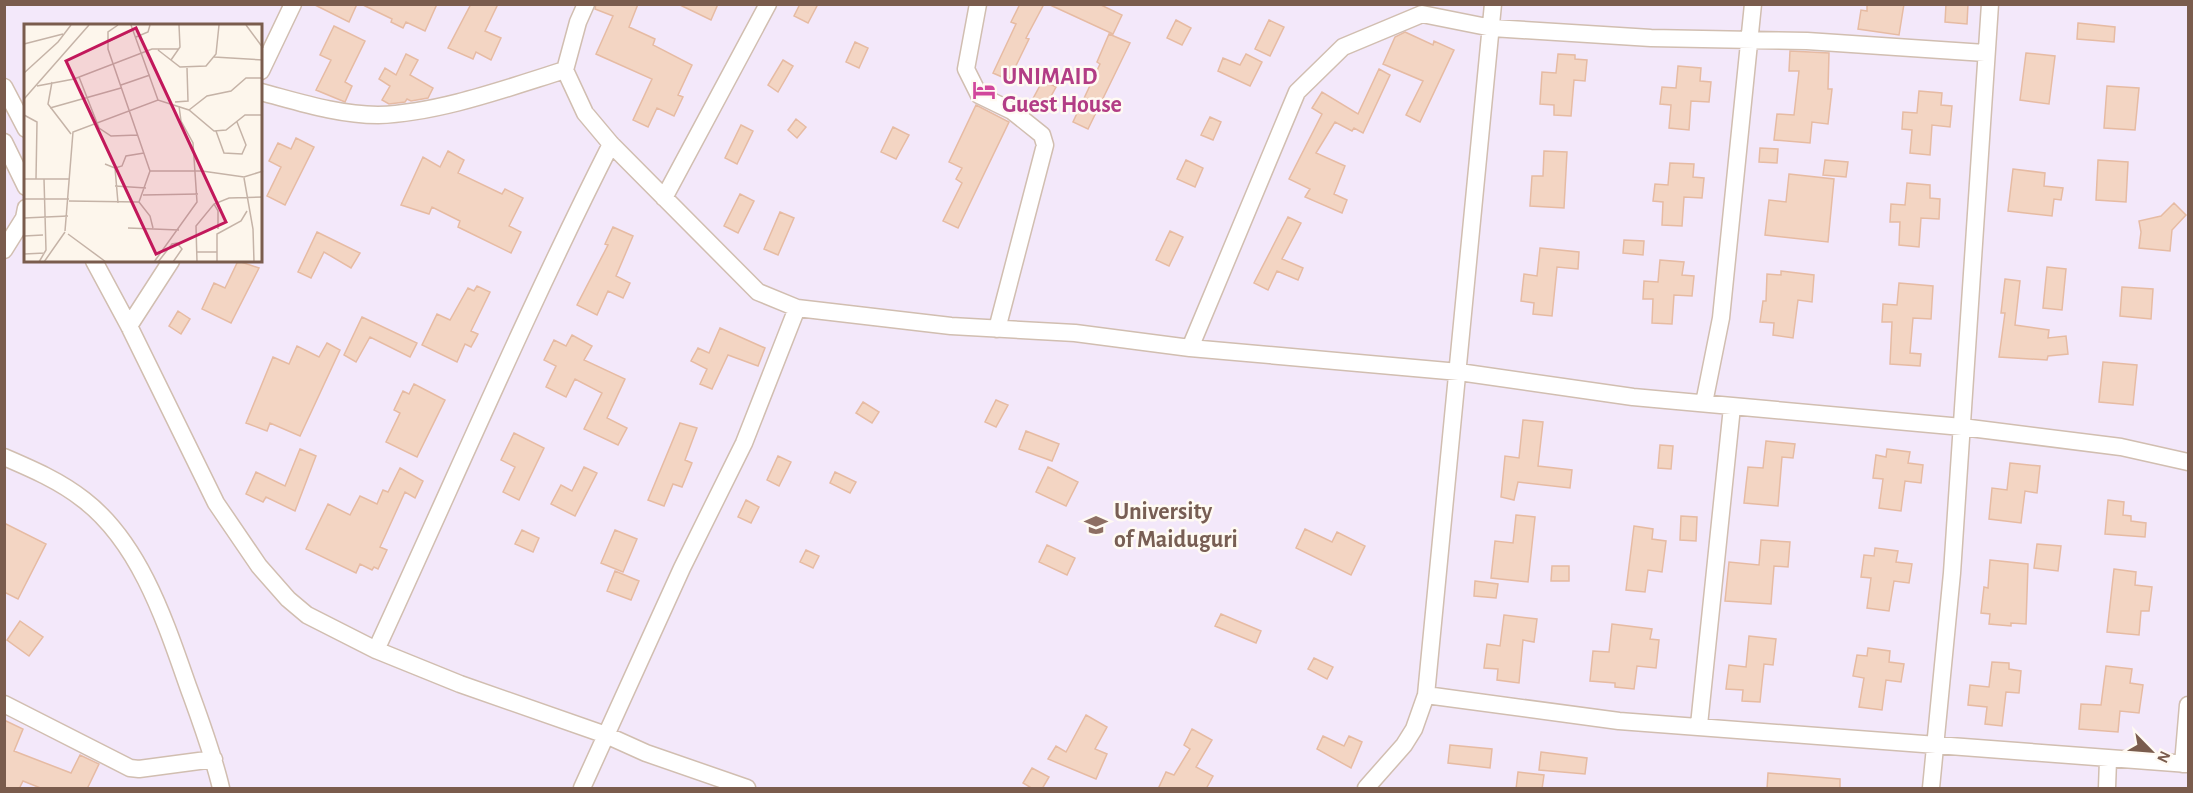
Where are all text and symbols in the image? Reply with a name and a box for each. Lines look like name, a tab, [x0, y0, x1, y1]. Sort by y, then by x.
inset map	[24, 24, 262, 262]
place label: UNIMAID Guest House	[1002, 65, 1122, 117]
hotel icon: UNIMAID Guest House	[971, 77, 997, 103]
place label: University of Maiduguri	[1114, 500, 1238, 552]
school or university icon: University of Maiduguri	[1083, 512, 1109, 538]
north arrow	[2121, 721, 2181, 781]
text: N	[2154, 748, 2173, 765]

